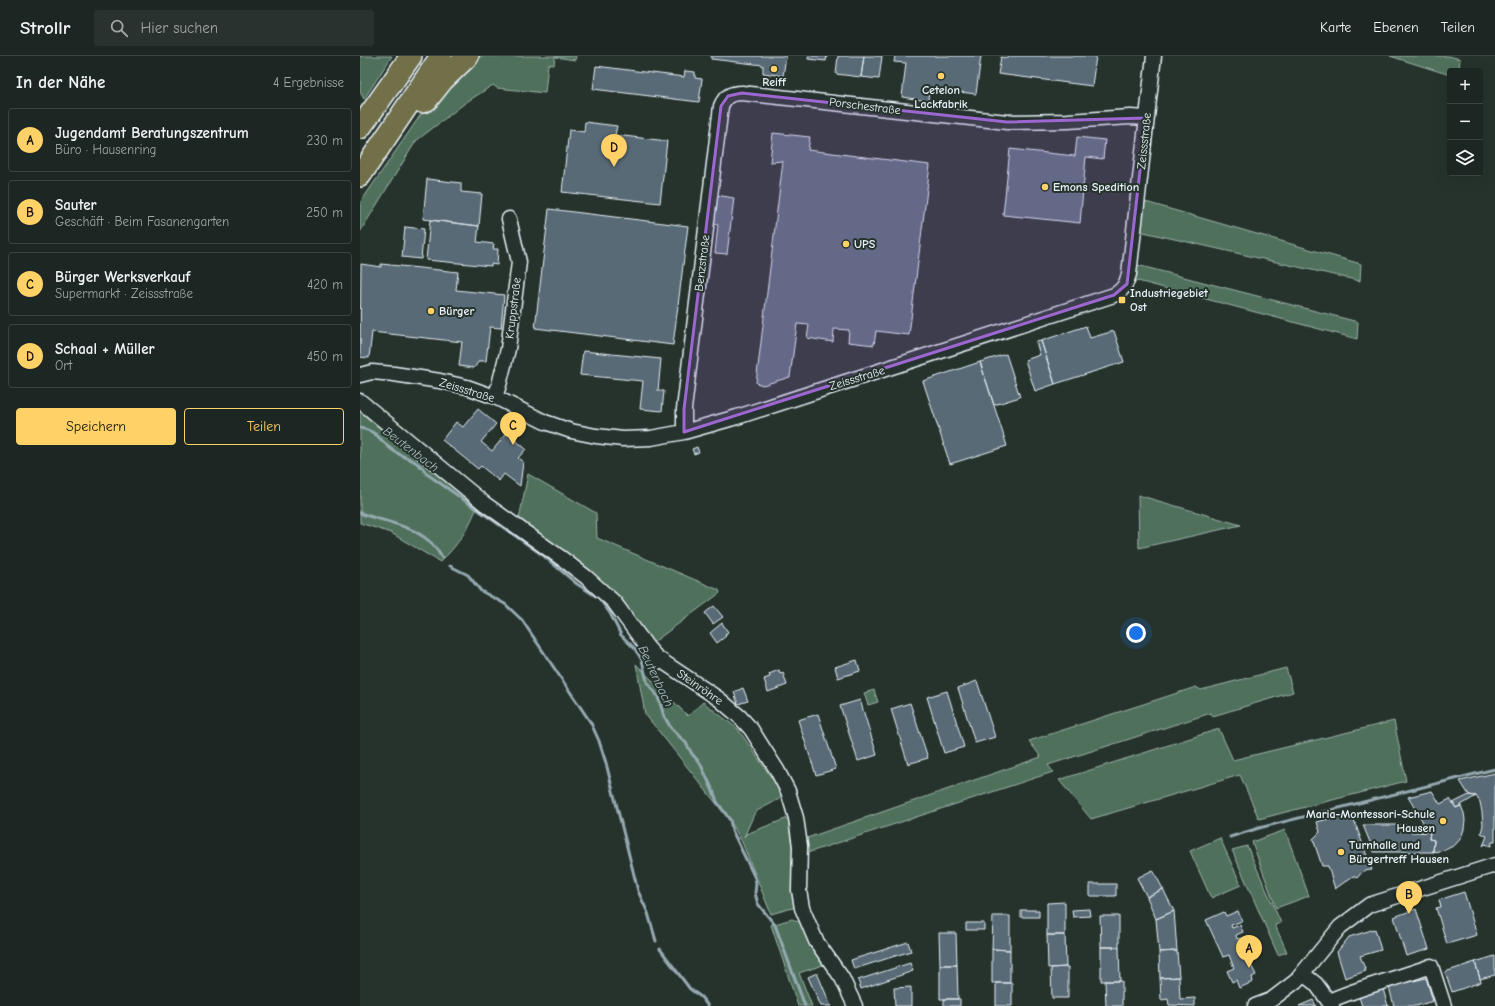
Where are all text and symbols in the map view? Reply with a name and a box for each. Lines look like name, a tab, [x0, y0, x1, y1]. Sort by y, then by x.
search box	[94, 10, 374, 46]
text: Strollr	[20, 17, 70, 39]
icon: search	[108, 17, 130, 39]
text: Hier suchen	[140, 19, 218, 37]
text: Karte	[1320, 19, 1351, 36]
text: Ebenen	[1373, 19, 1419, 36]
text: Teilen	[1441, 19, 1475, 36]
marker: Reiff	[769, 64, 779, 74]
map controls	[1447, 68, 1483, 176]
button: +	[1447, 68, 1483, 104]
marker: Cetelon Lackfabrik	[936, 71, 946, 81]
text: In der Nähe	[16, 73, 105, 92]
text: 4 Ergebnisse	[273, 75, 344, 90]
place label: Reiff	[762, 75, 787, 89]
place label: Cetelon Lackfabrik	[914, 83, 968, 111]
street label: Porschestraße	[828, 95, 902, 117]
button: −	[1447, 104, 1483, 140]
street label: Zeissstraße	[1134, 112, 1154, 170]
text: Jugendamt Beratungszentrum	[55, 124, 249, 142]
text: A	[26, 133, 34, 148]
text: 230 m	[307, 133, 343, 148]
pin: D	[601, 134, 627, 167]
button: layers	[1447, 140, 1483, 176]
text: Büro · Hausenring	[55, 142, 157, 157]
place label: Emons Spedition	[1053, 180, 1139, 194]
marker: Emons Spedition	[1040, 182, 1050, 192]
text: Sauter	[55, 196, 97, 214]
text: B	[26, 205, 34, 220]
text: 250 m	[306, 205, 343, 220]
text: Geschäft · Beim Fasanengarten	[55, 214, 229, 229]
street label: Benzstraße	[692, 234, 712, 292]
place label: UPS	[854, 237, 876, 251]
marker: UPS	[841, 239, 851, 249]
text: Bürger Werksverkauf	[55, 268, 190, 286]
street label: Kruppstraße	[502, 276, 524, 340]
text: C	[26, 277, 34, 292]
text: 420 m	[307, 277, 343, 292]
text: Supermarkt · Zeissstraße	[55, 286, 193, 301]
place label: Industriegebiet Ost	[1130, 286, 1209, 314]
marker: Industriegebiet Ost	[1117, 295, 1127, 305]
place label: Bürger	[439, 304, 474, 318]
marker: Bürger	[426, 306, 436, 316]
text: Schaal + Müller	[55, 340, 155, 358]
text: D	[26, 349, 34, 364]
text: 450 m	[307, 349, 343, 364]
text: Ort	[55, 358, 72, 373]
street label: Zeissstraße	[828, 363, 886, 393]
street label: Zeissstraße	[438, 375, 496, 405]
button: Speichern	[16, 408, 176, 445]
button: Teilen	[184, 408, 344, 445]
pin: C	[500, 412, 526, 445]
water label: Beutenbach	[380, 423, 442, 475]
your location	[1126, 623, 1146, 643]
water label: Beutenbach	[635, 643, 677, 709]
street label: Steinröhre	[674, 666, 726, 708]
place label: Maria-Montessori-Schule Hausen	[1306, 807, 1435, 835]
marker: Maria-Montessori-Schule Hausen	[1438, 816, 1448, 826]
place label: Turnhalle und Bürgertreff Hausen	[1349, 838, 1449, 866]
marker: Turnhalle und Bürgertreff Hausen	[1336, 847, 1346, 857]
pin: B	[1396, 881, 1422, 914]
pin: A	[1236, 935, 1262, 968]

